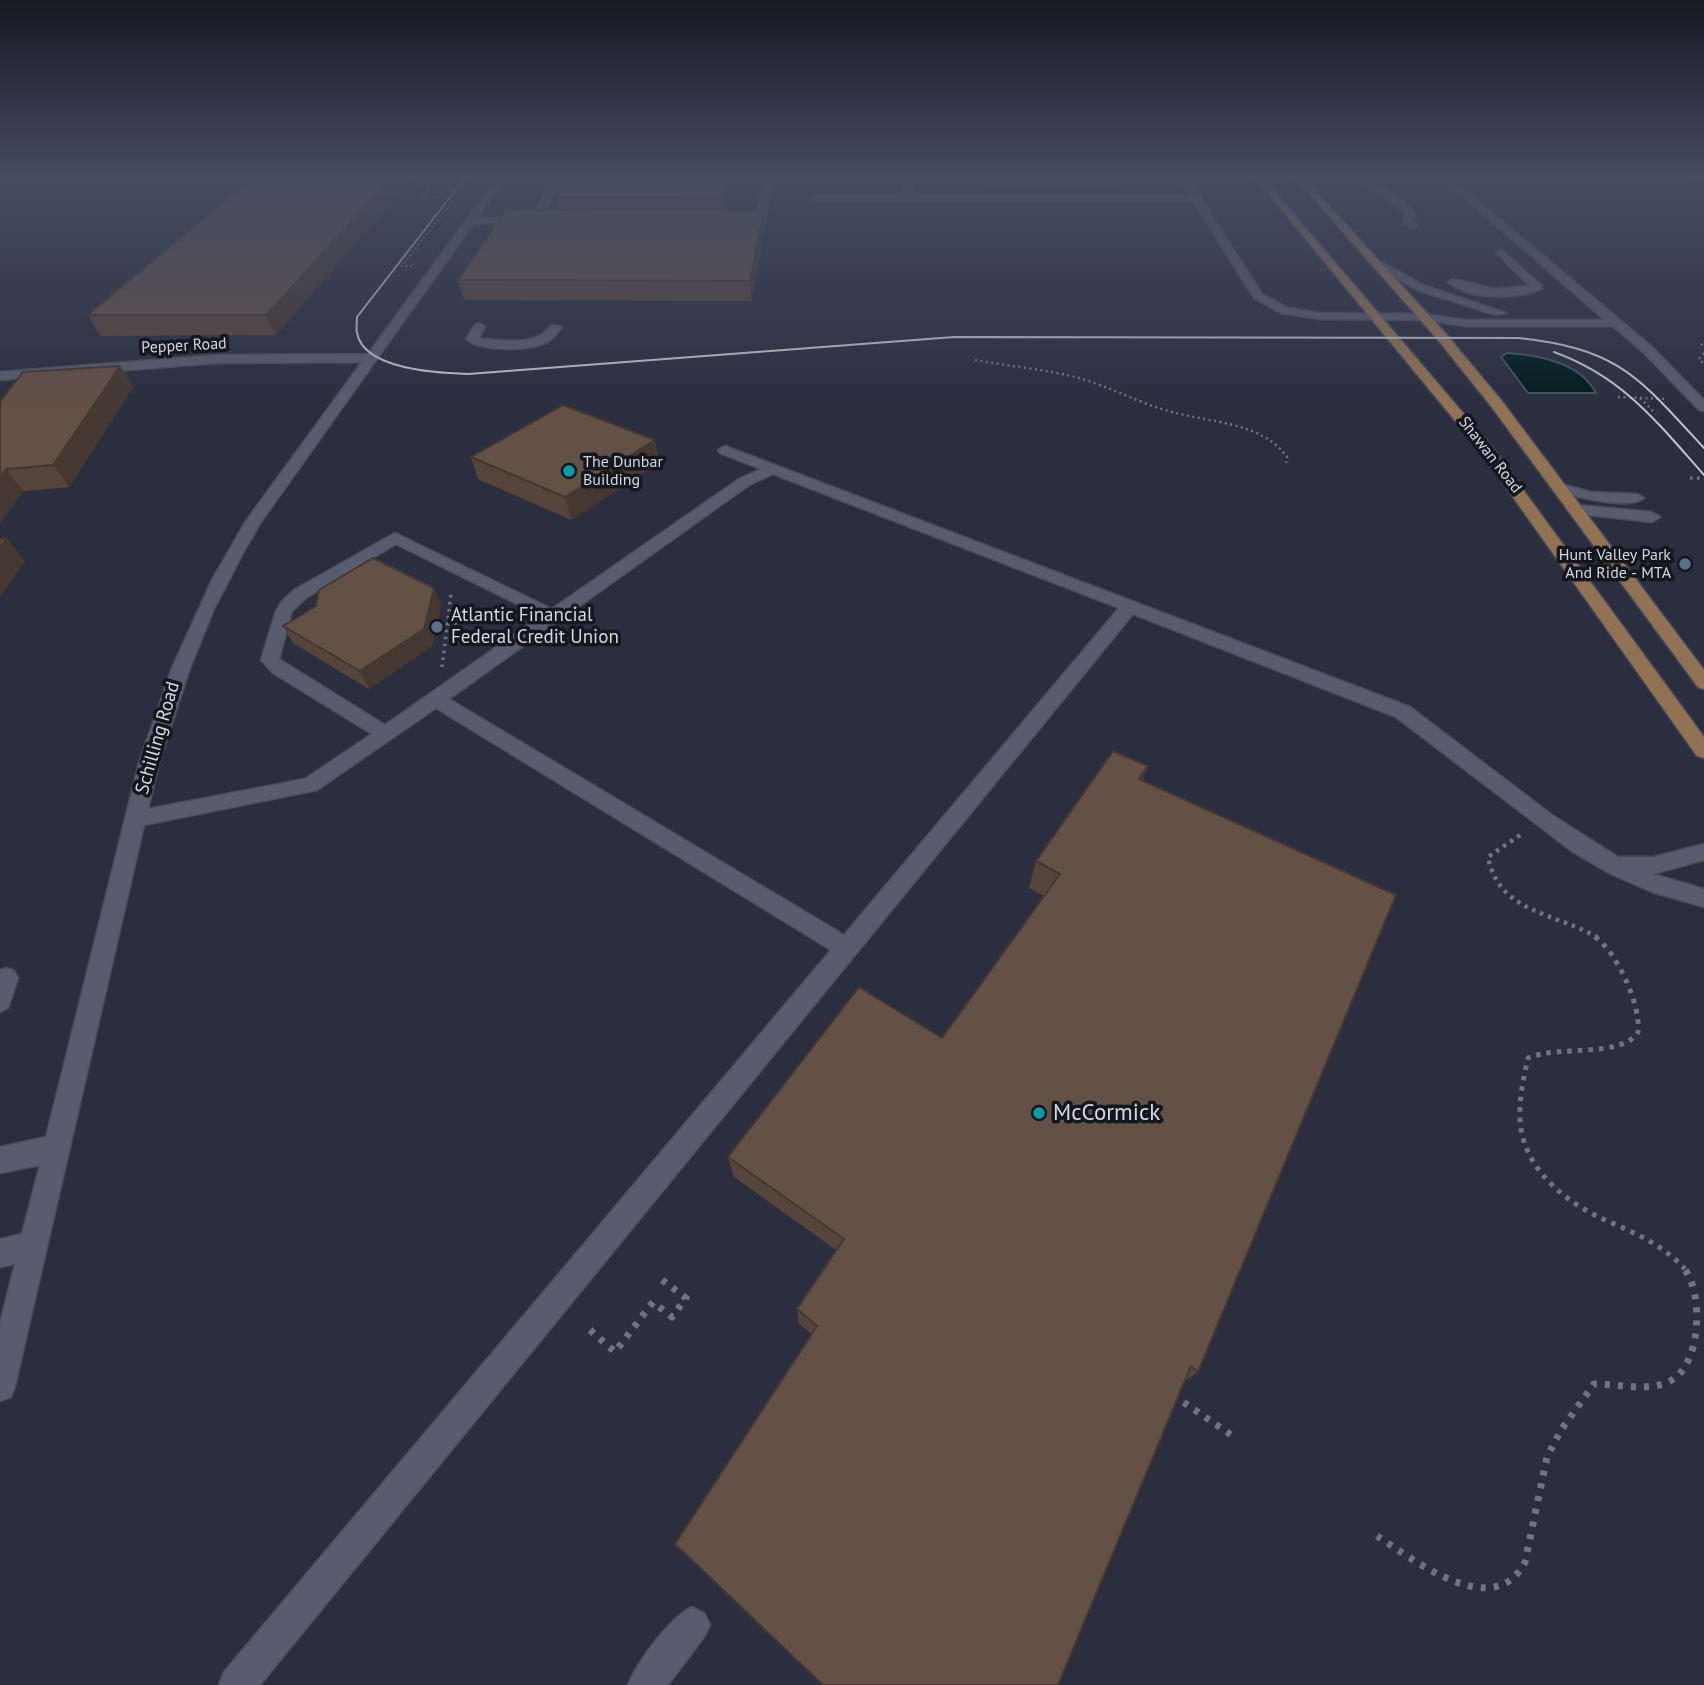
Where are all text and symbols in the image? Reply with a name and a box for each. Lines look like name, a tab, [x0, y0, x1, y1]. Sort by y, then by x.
street label: Pepper Road	[141, 334, 227, 358]
street label: Shawan Road	[1454, 413, 1526, 497]
place label: The Dunbar Building	[583, 452, 663, 490]
marker: The Dunbar Building	[561, 463, 577, 479]
place label: Hunt Valley Park And Ride - MTA	[1559, 545, 1671, 583]
marker: Hunt Valley Park And Ride - MTA	[1677, 556, 1693, 572]
place label: Atlantic Financial Federal Credit Union	[451, 605, 619, 649]
marker: Atlantic Financial Federal Credit Union	[429, 619, 445, 635]
street label: Schilling Road	[131, 679, 185, 797]
place label: McCormick	[1053, 1099, 1160, 1127]
marker: McCormick	[1031, 1105, 1047, 1121]

